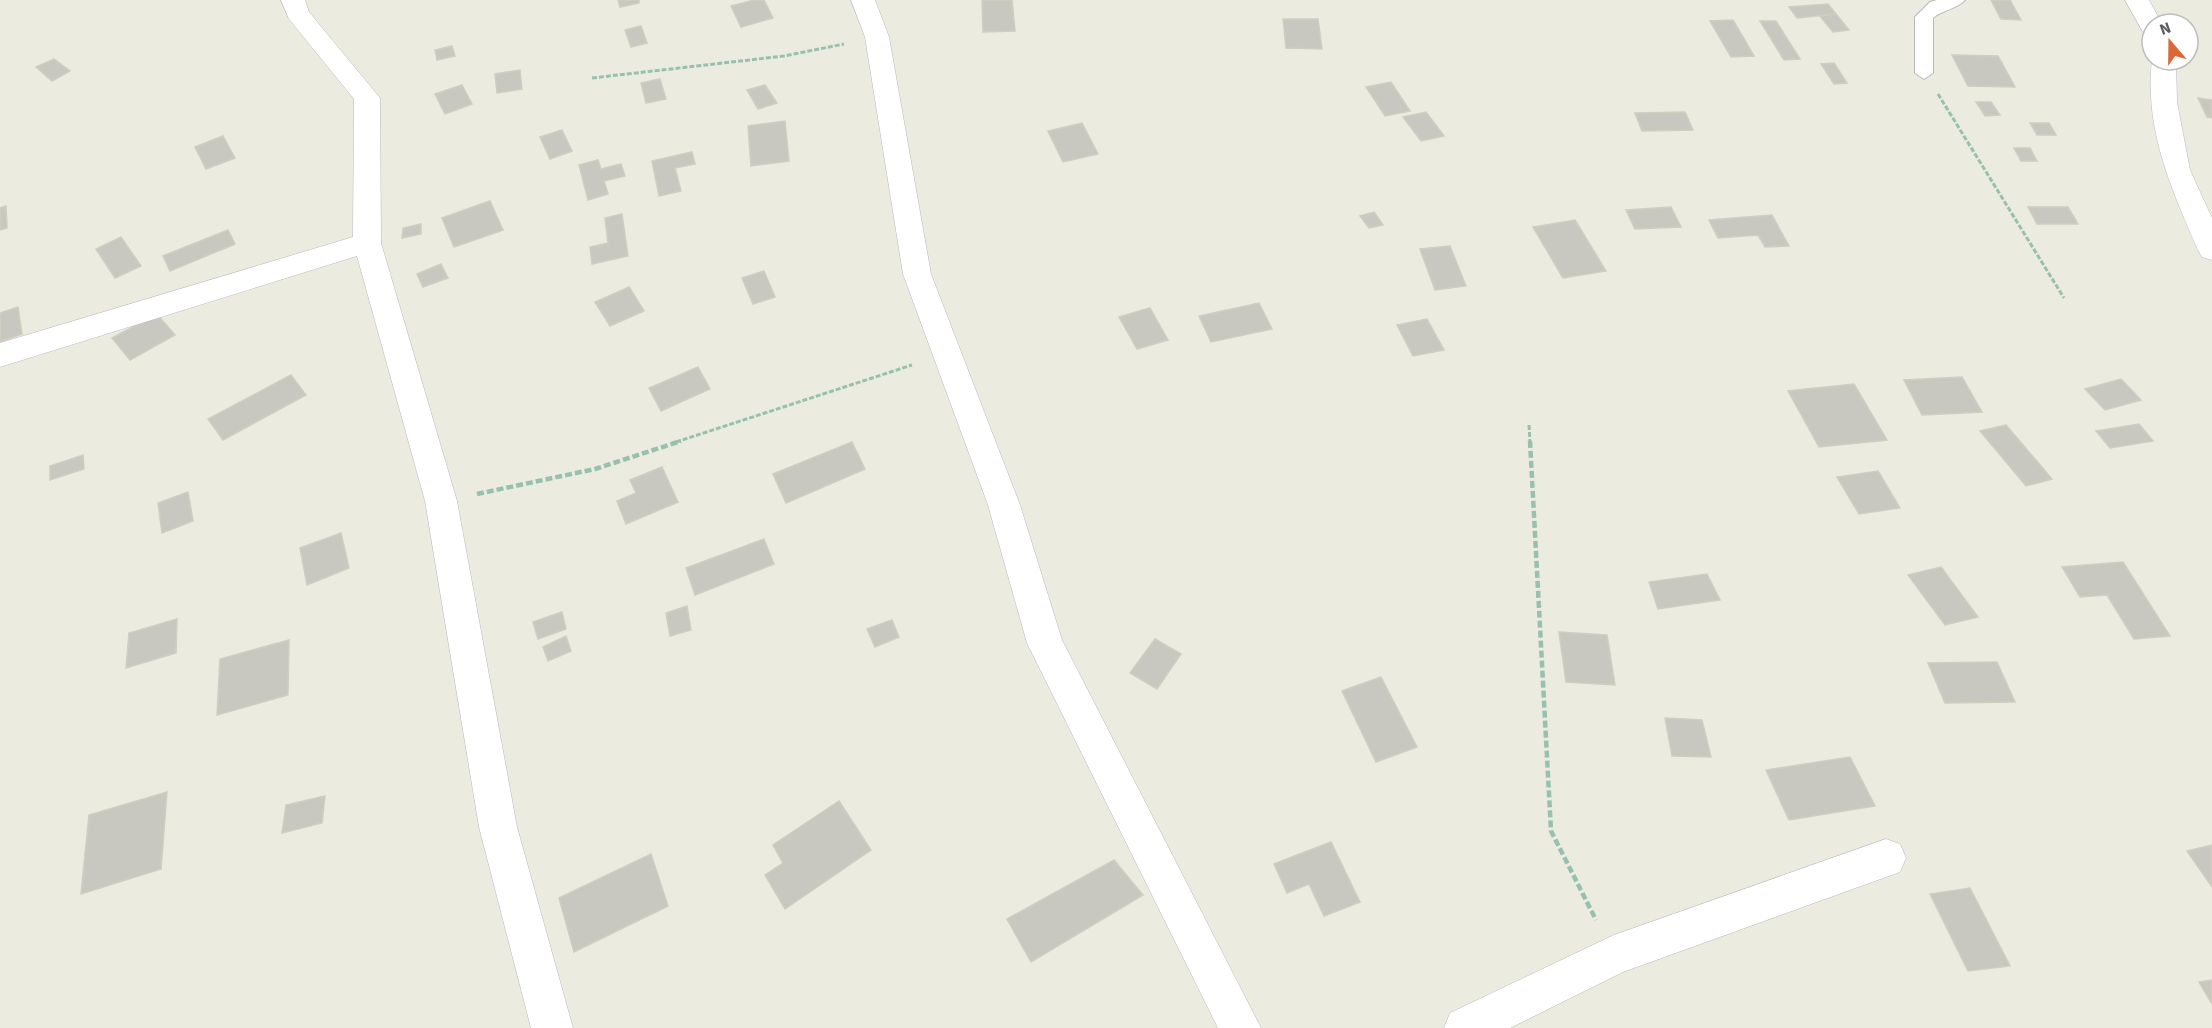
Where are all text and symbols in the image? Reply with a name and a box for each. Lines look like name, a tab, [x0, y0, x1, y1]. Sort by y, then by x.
north arrow	[2140, 12, 2200, 72]
text: N	[2156, 17, 2174, 41]

